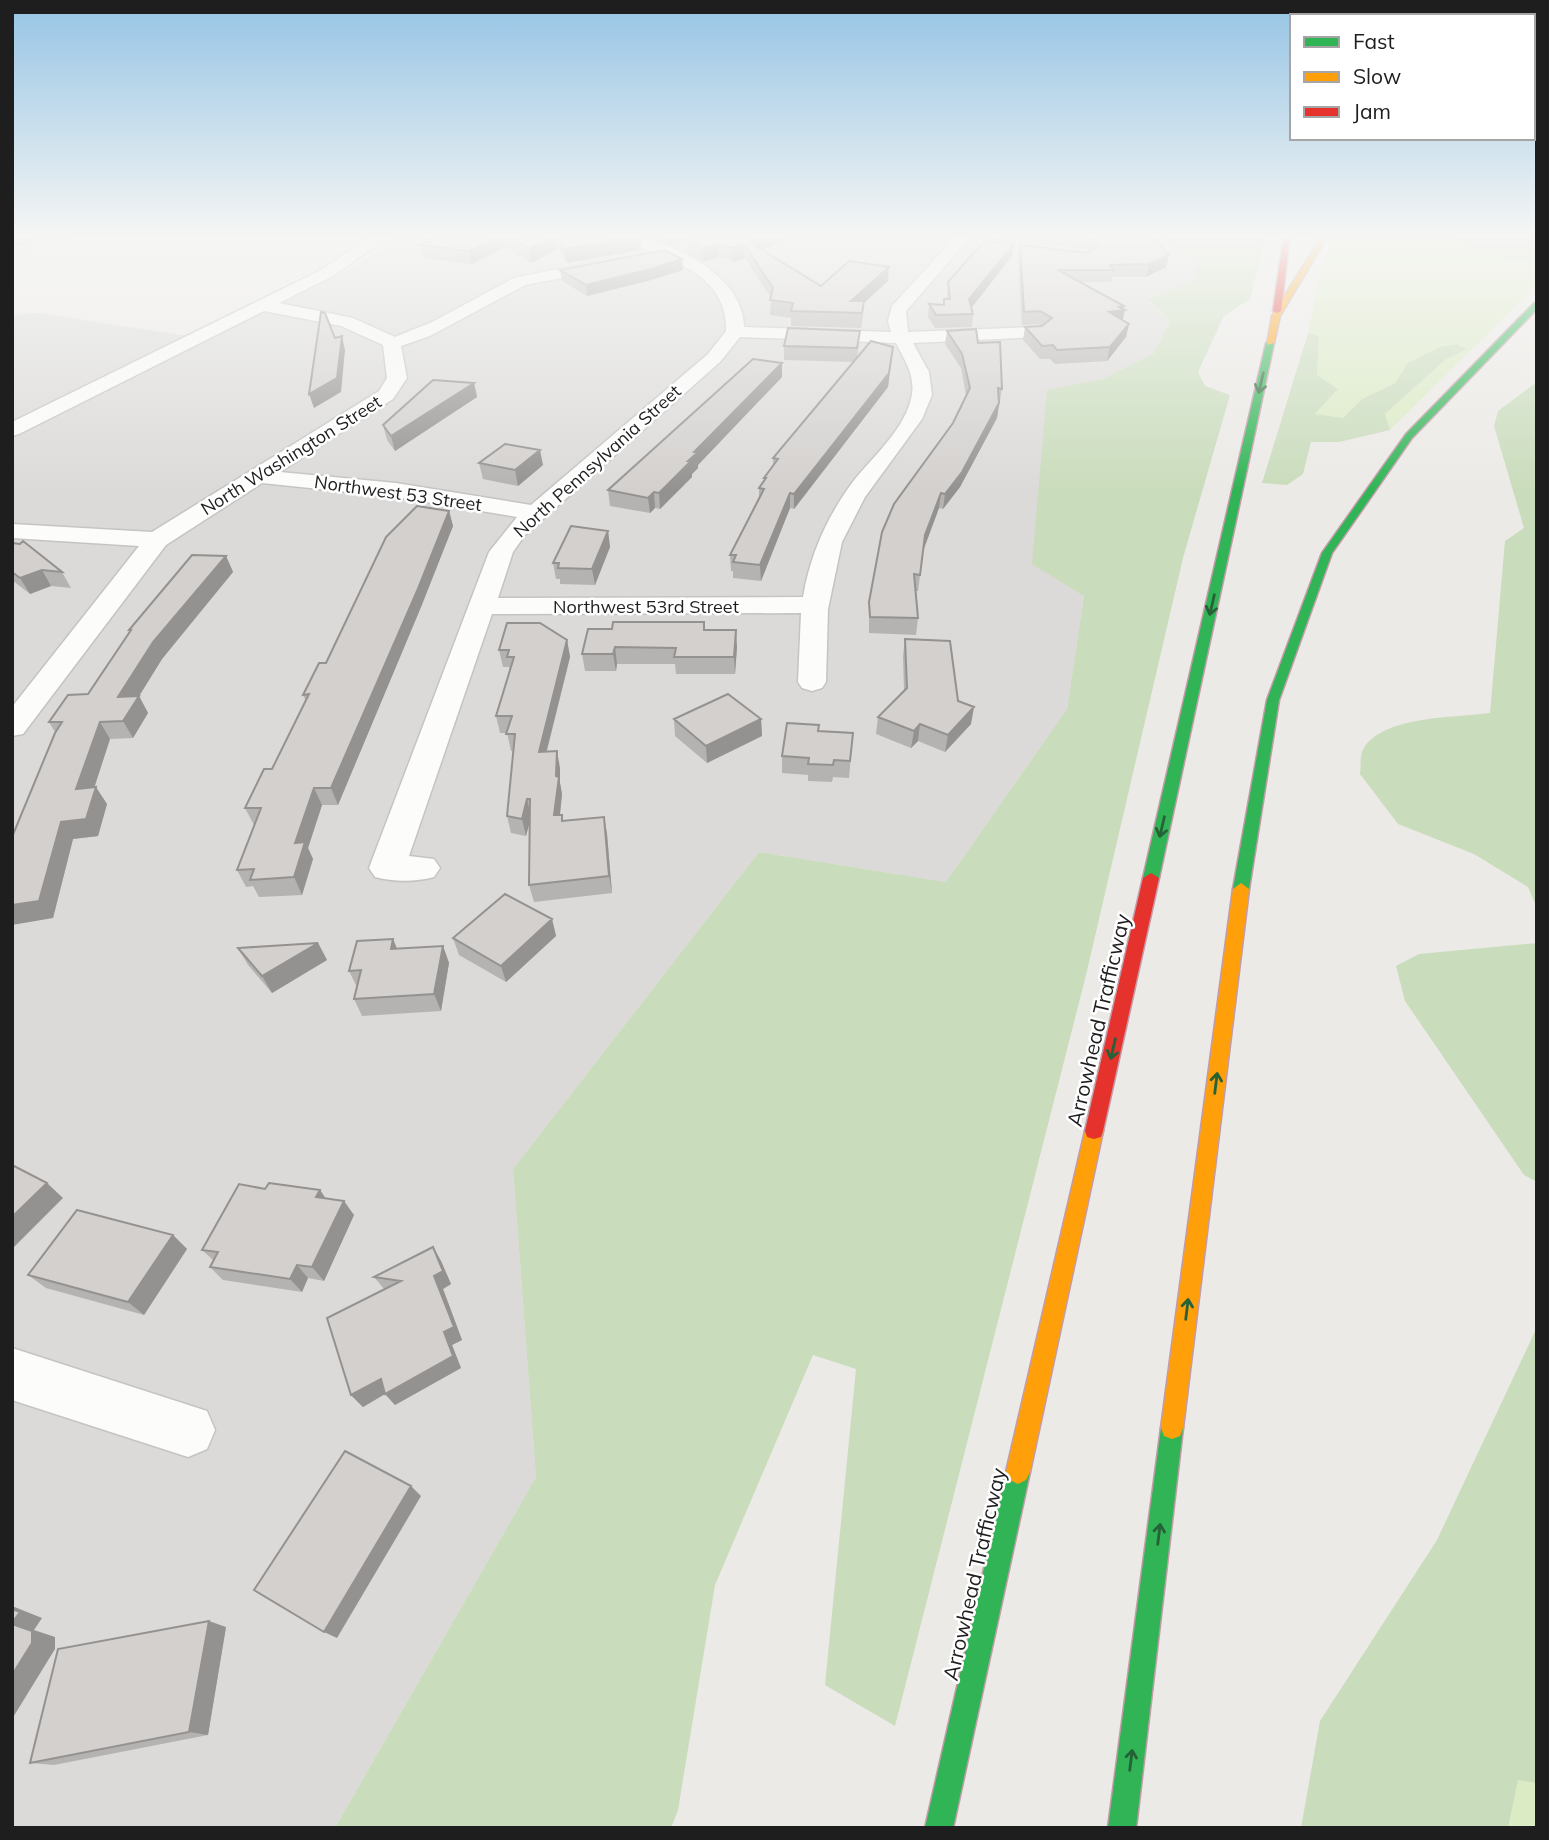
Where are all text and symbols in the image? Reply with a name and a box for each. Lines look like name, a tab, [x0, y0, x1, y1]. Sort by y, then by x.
legend	[1290, 14, 1535, 140]
text: Fast	[1353, 28, 1395, 54]
text: Slow	[1353, 63, 1401, 89]
text: Jam	[1353, 98, 1391, 124]
one-way arrow	[1254, 371, 1268, 394]
street label: North Pennsylvania Street	[509, 380, 685, 542]
street label: North Washington Street	[196, 390, 386, 520]
street label: Northwest 53 Street	[313, 470, 483, 516]
one-way arrow	[1205, 593, 1218, 616]
street label: Northwest 53rd Street	[553, 595, 739, 618]
one-way arrow	[1155, 815, 1169, 838]
street label: Arrowhead Trafficway	[1061, 911, 1135, 1129]
one-way arrow	[1105, 1037, 1119, 1060]
one-way arrow	[1209, 1072, 1222, 1095]
one-way arrow	[1181, 1298, 1194, 1320]
street label: Arrowhead Trafficway	[937, 1465, 1011, 1683]
one-way arrow	[1153, 1523, 1166, 1546]
one-way arrow	[1124, 1749, 1137, 1772]

